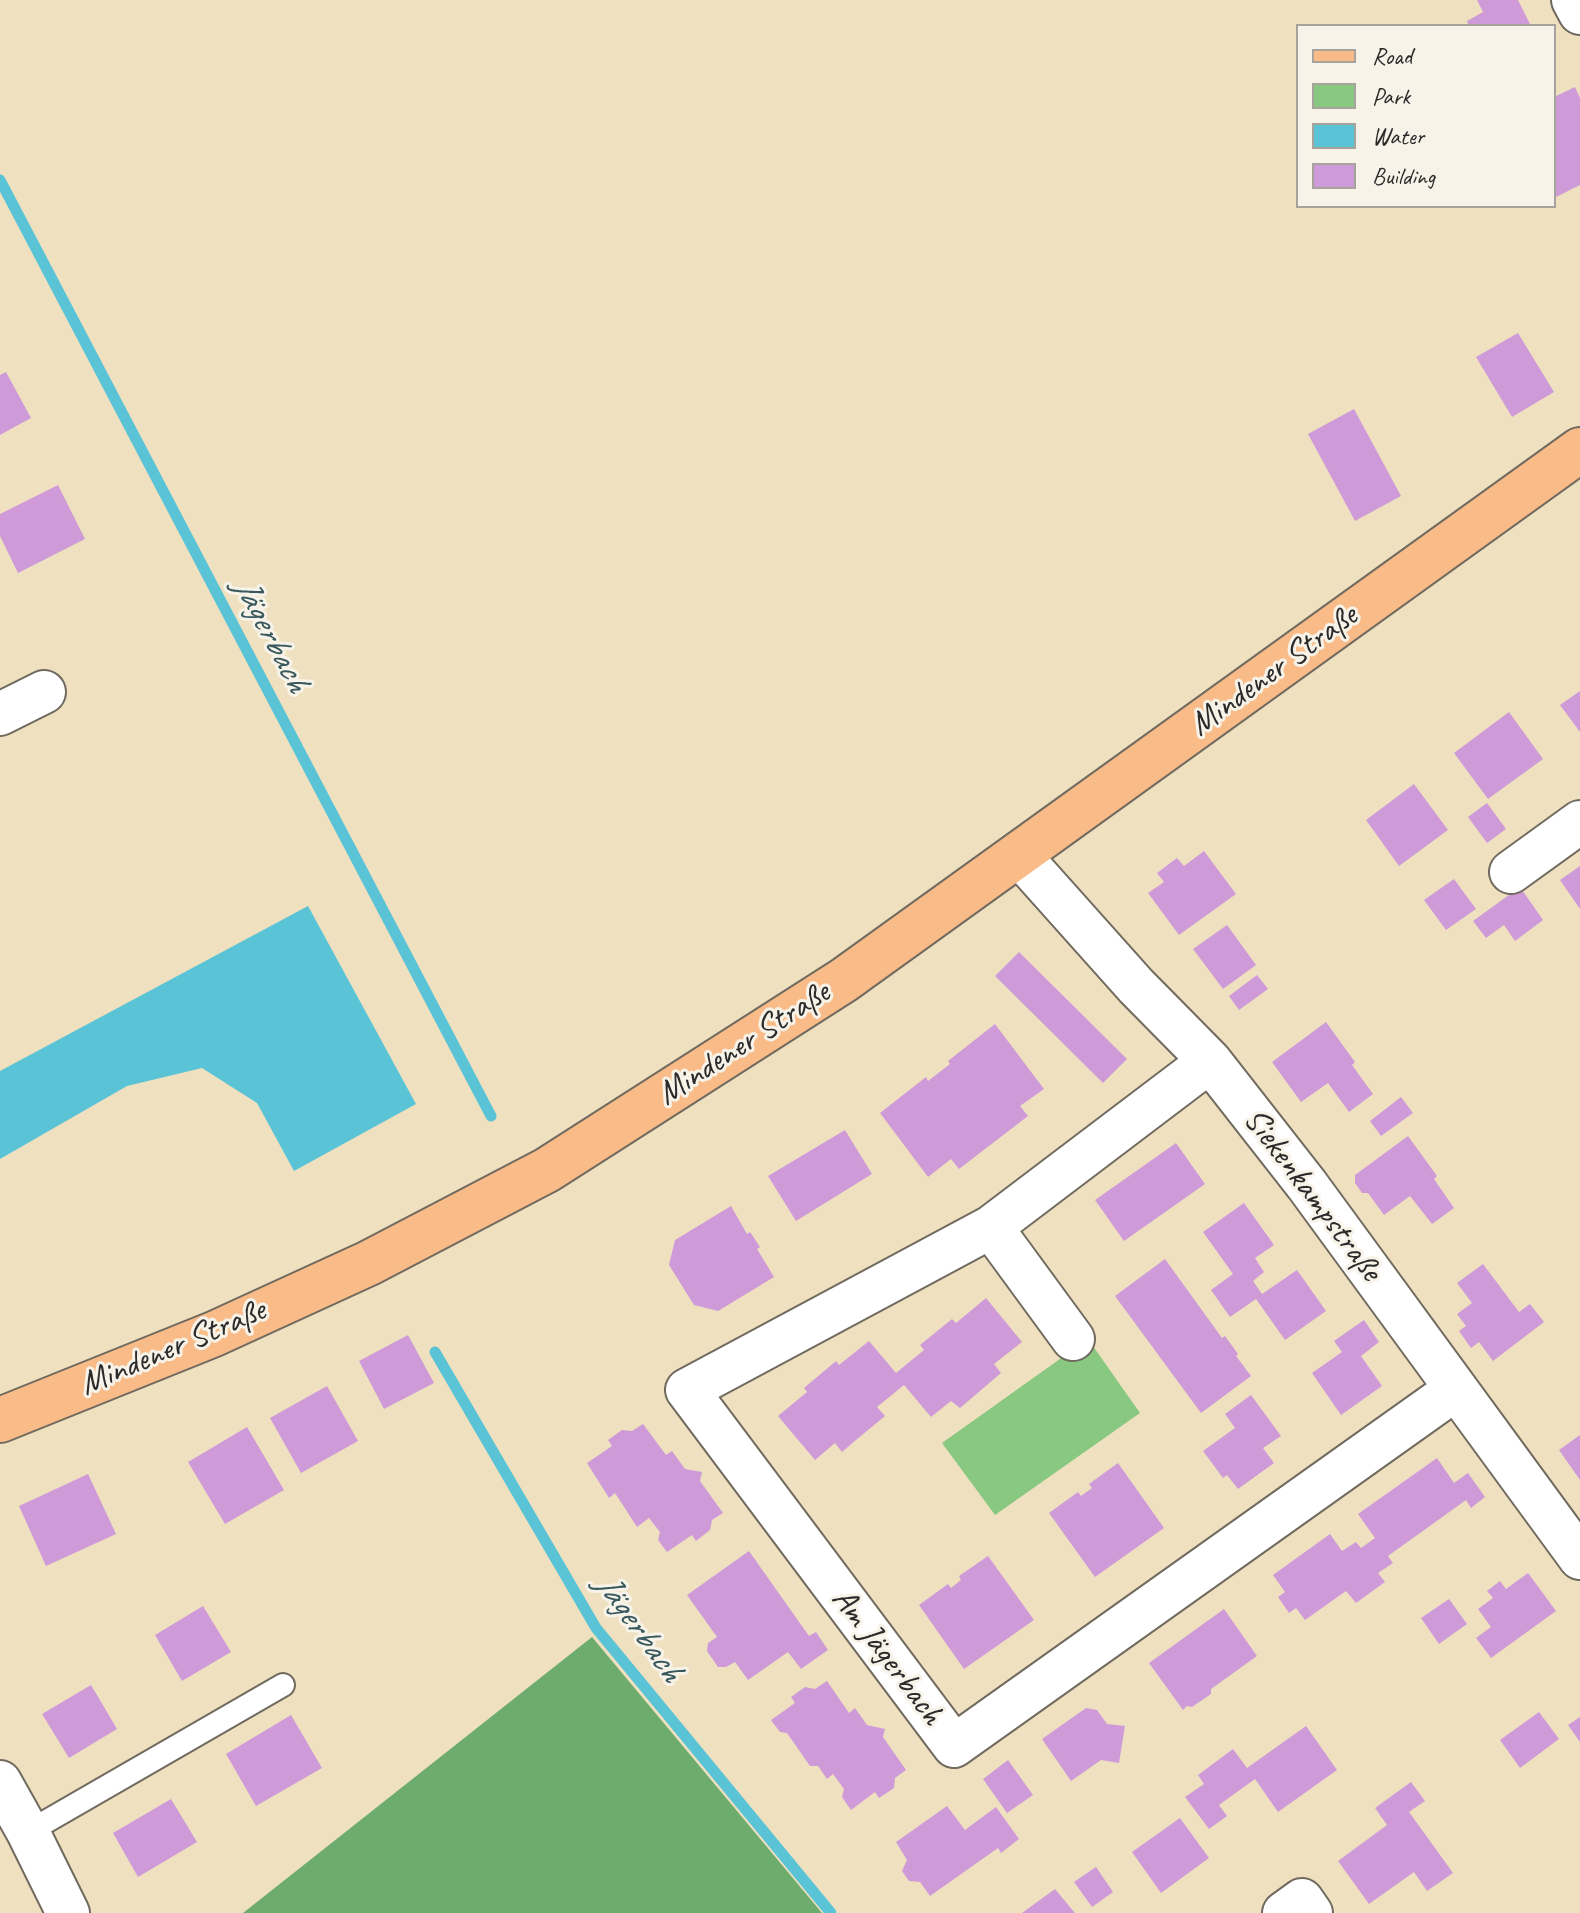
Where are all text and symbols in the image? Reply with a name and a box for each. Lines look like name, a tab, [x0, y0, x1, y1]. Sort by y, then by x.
legend	[1296, 24, 1556, 208]
text: Road	[1372, 41, 1412, 71]
text: Park	[1372, 81, 1410, 111]
text: Water	[1372, 121, 1424, 151]
text: Building	[1372, 161, 1435, 191]
water label: Jägerbach	[222, 570, 318, 700]
street label: Mindener Straße	[1182, 596, 1366, 746]
street label: Mindener Straße	[650, 973, 838, 1115]
street label: Siekenkampstraße	[1234, 1101, 1390, 1289]
street label: Mindener Straße	[74, 1291, 272, 1405]
water label: Jägerbach	[584, 1565, 692, 1691]
street label: Am Jägerbach	[822, 1580, 952, 1734]

